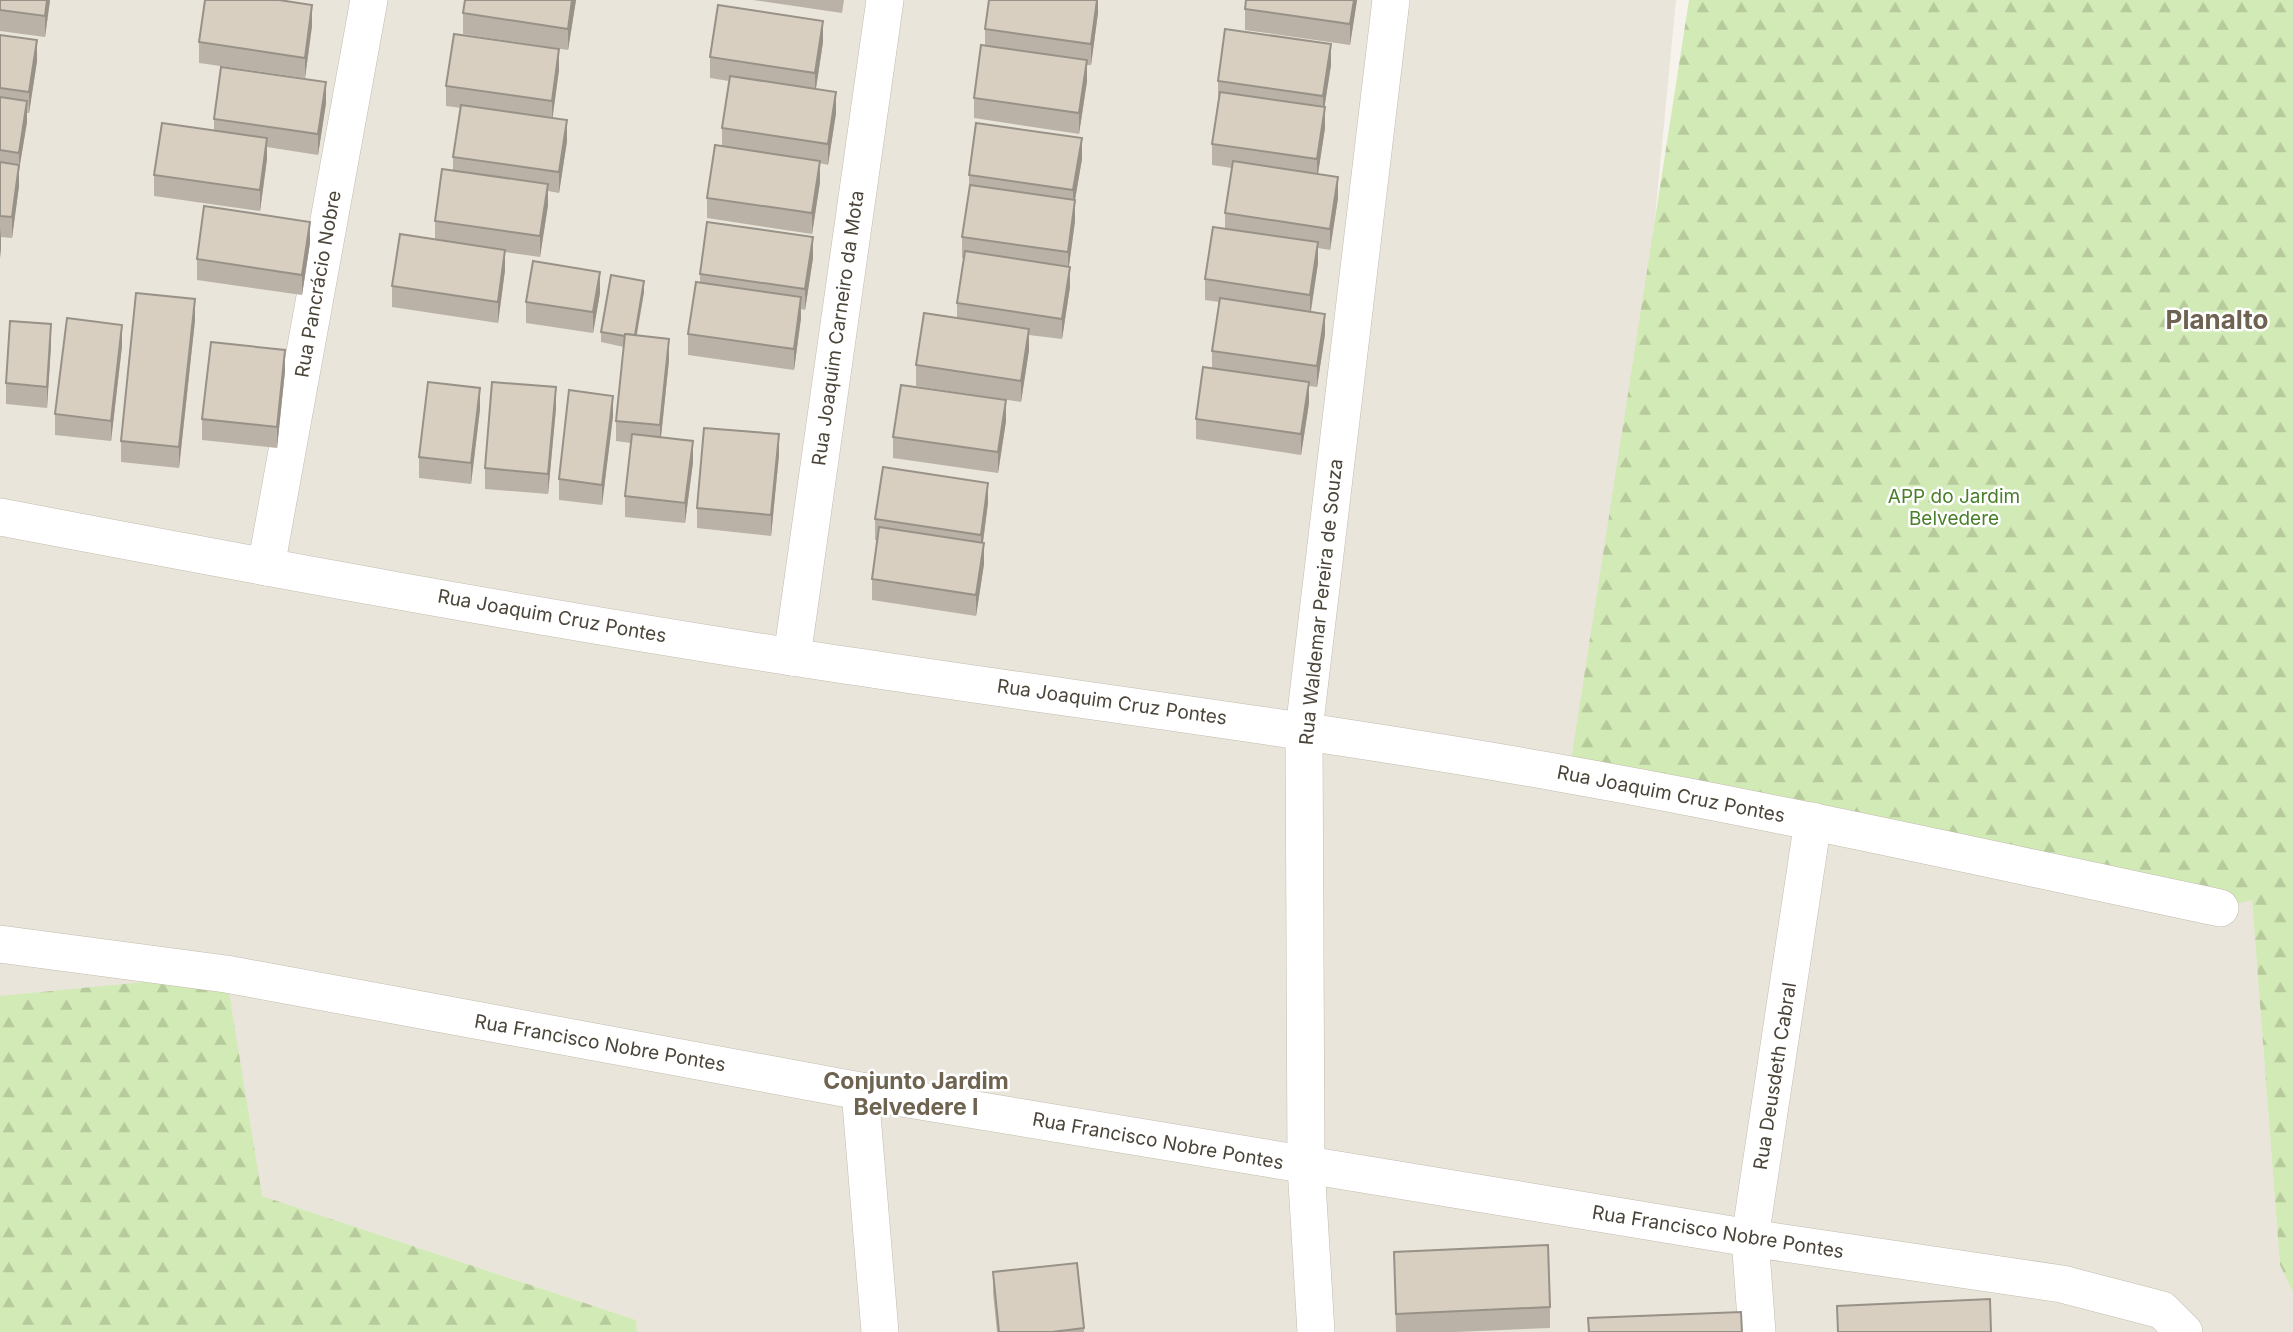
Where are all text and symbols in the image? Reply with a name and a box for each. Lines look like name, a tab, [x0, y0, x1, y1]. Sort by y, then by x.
street label: Rua Pancrácio Nobre	[290, 189, 346, 379]
street label: Rua Joaquim Carneiro da Mota	[807, 189, 869, 467]
district label: Planalto	[2166, 304, 2268, 335]
street label: Rua Waldemar Pereira de Souza	[1295, 458, 1347, 746]
park label: APP do Jardim Belvedere	[1888, 485, 2020, 530]
street label: Rua Joaquim Cruz Pontes	[436, 585, 668, 647]
street label: Rua Joaquim Cruz Pontes	[996, 674, 1228, 730]
street label: Rua Joaquim Cruz Pontes	[1555, 761, 1787, 827]
street label: Rua Deusdeth Cabral	[1749, 981, 1801, 1171]
street label: Rua Francisco Nobre Pontes	[473, 1010, 727, 1076]
district label: Conjunto Jardim Belvedere I	[823, 1067, 1009, 1121]
street label: Rua Francisco Nobre Pontes	[1031, 1108, 1285, 1174]
street label: Rua Francisco Nobre Pontes	[1590, 1201, 1846, 1263]

